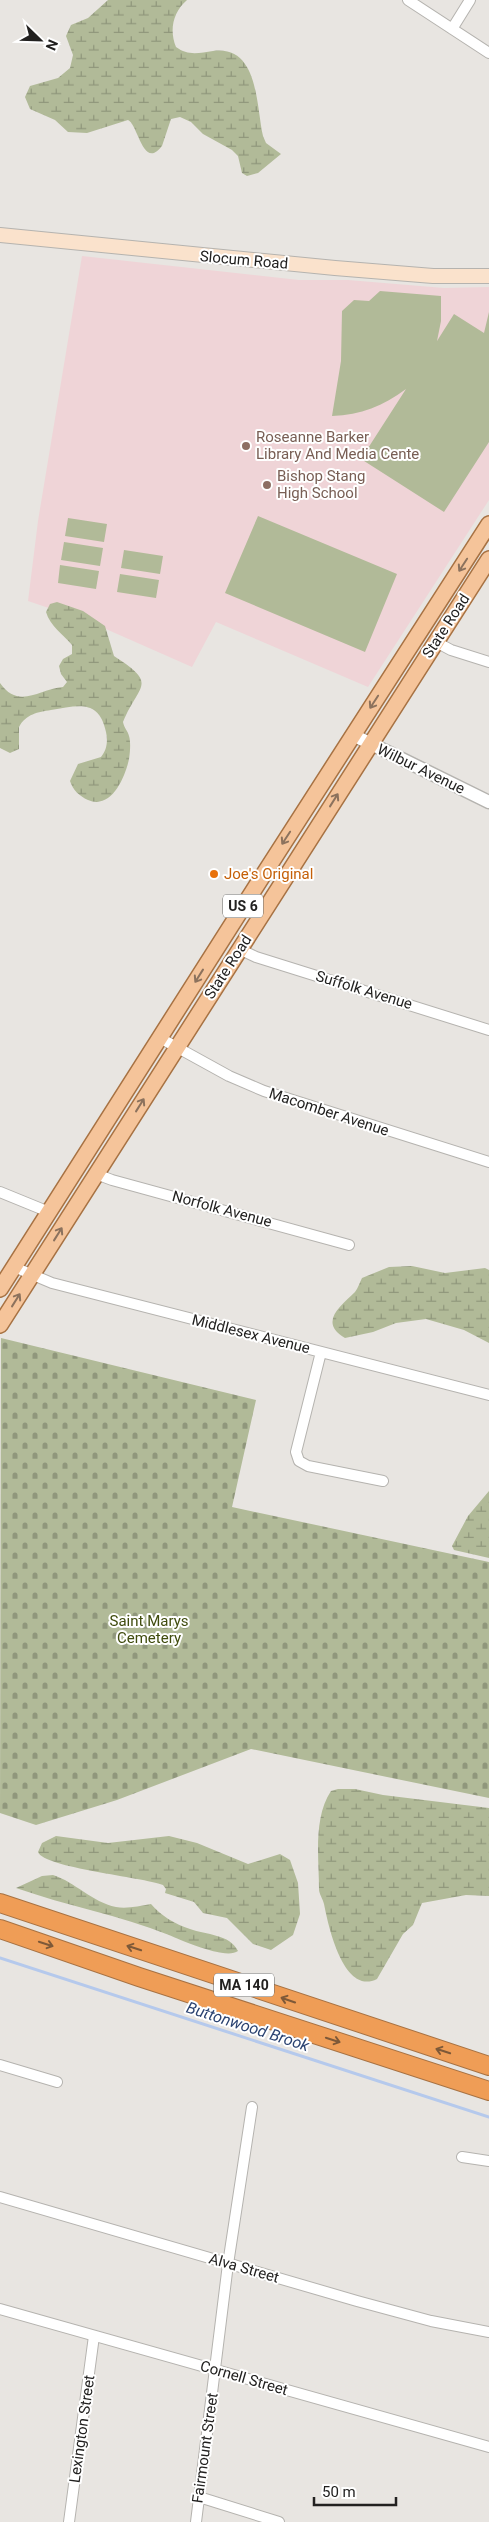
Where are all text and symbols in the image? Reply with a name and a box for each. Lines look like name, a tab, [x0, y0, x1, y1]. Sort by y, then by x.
north arrow	[15, 15, 65, 65]
text: N	[43, 37, 61, 53]
street label: Slocum Road	[199, 247, 289, 273]
place label: Roseanne Barker Library And Media Cente	[256, 428, 419, 463]
marker: Roseanne Barker Library And Media Cente	[240, 440, 252, 452]
place label: Bishop Stang High School	[277, 467, 365, 502]
marker: Bishop Stang High School	[261, 479, 273, 491]
one-way arrow	[457, 558, 467, 572]
street label: State Road	[419, 590, 473, 662]
one-way arrow	[369, 694, 379, 708]
street label: Wilbur Avenue	[374, 740, 468, 798]
one-way arrow	[330, 794, 340, 808]
one-way arrow	[281, 831, 291, 845]
place label: Joe's Original	[224, 865, 313, 883]
marker: Joe's Original	[208, 868, 220, 880]
road number: US 6	[223, 894, 263, 918]
street label: State Road	[201, 931, 255, 1003]
street label: Suffolk Avenue	[313, 967, 415, 1013]
one-way arrow	[194, 968, 204, 982]
street label: Macomber Avenue	[267, 1084, 391, 1140]
one-way arrow	[135, 1098, 145, 1112]
street label: Norfolk Avenue	[170, 1187, 274, 1231]
one-way arrow	[52, 1227, 63, 1241]
one-way arrow	[11, 1294, 21, 1308]
street label: Middlesex Avenue	[190, 1311, 312, 1357]
park label: Saint Marys Cemetery	[110, 1612, 188, 1647]
one-way arrow	[38, 1940, 54, 1950]
one-way arrow	[127, 1943, 143, 1952]
road number: MA 140	[214, 1974, 274, 1996]
one-way arrow	[281, 1994, 297, 2004]
water label: Buttonwood Brook	[184, 1998, 313, 2056]
one-way arrow	[325, 2036, 341, 2045]
one-way arrow	[435, 2045, 451, 2055]
street label: Alva Street	[207, 2249, 281, 2287]
street label: Cornell Street	[198, 2357, 290, 2399]
street label: Lexington Street	[66, 2374, 98, 2484]
street label: Fairmount Street	[188, 2392, 222, 2504]
scale bar	[314, 2474, 396, 2506]
text: 50 m	[322, 2483, 356, 2501]

